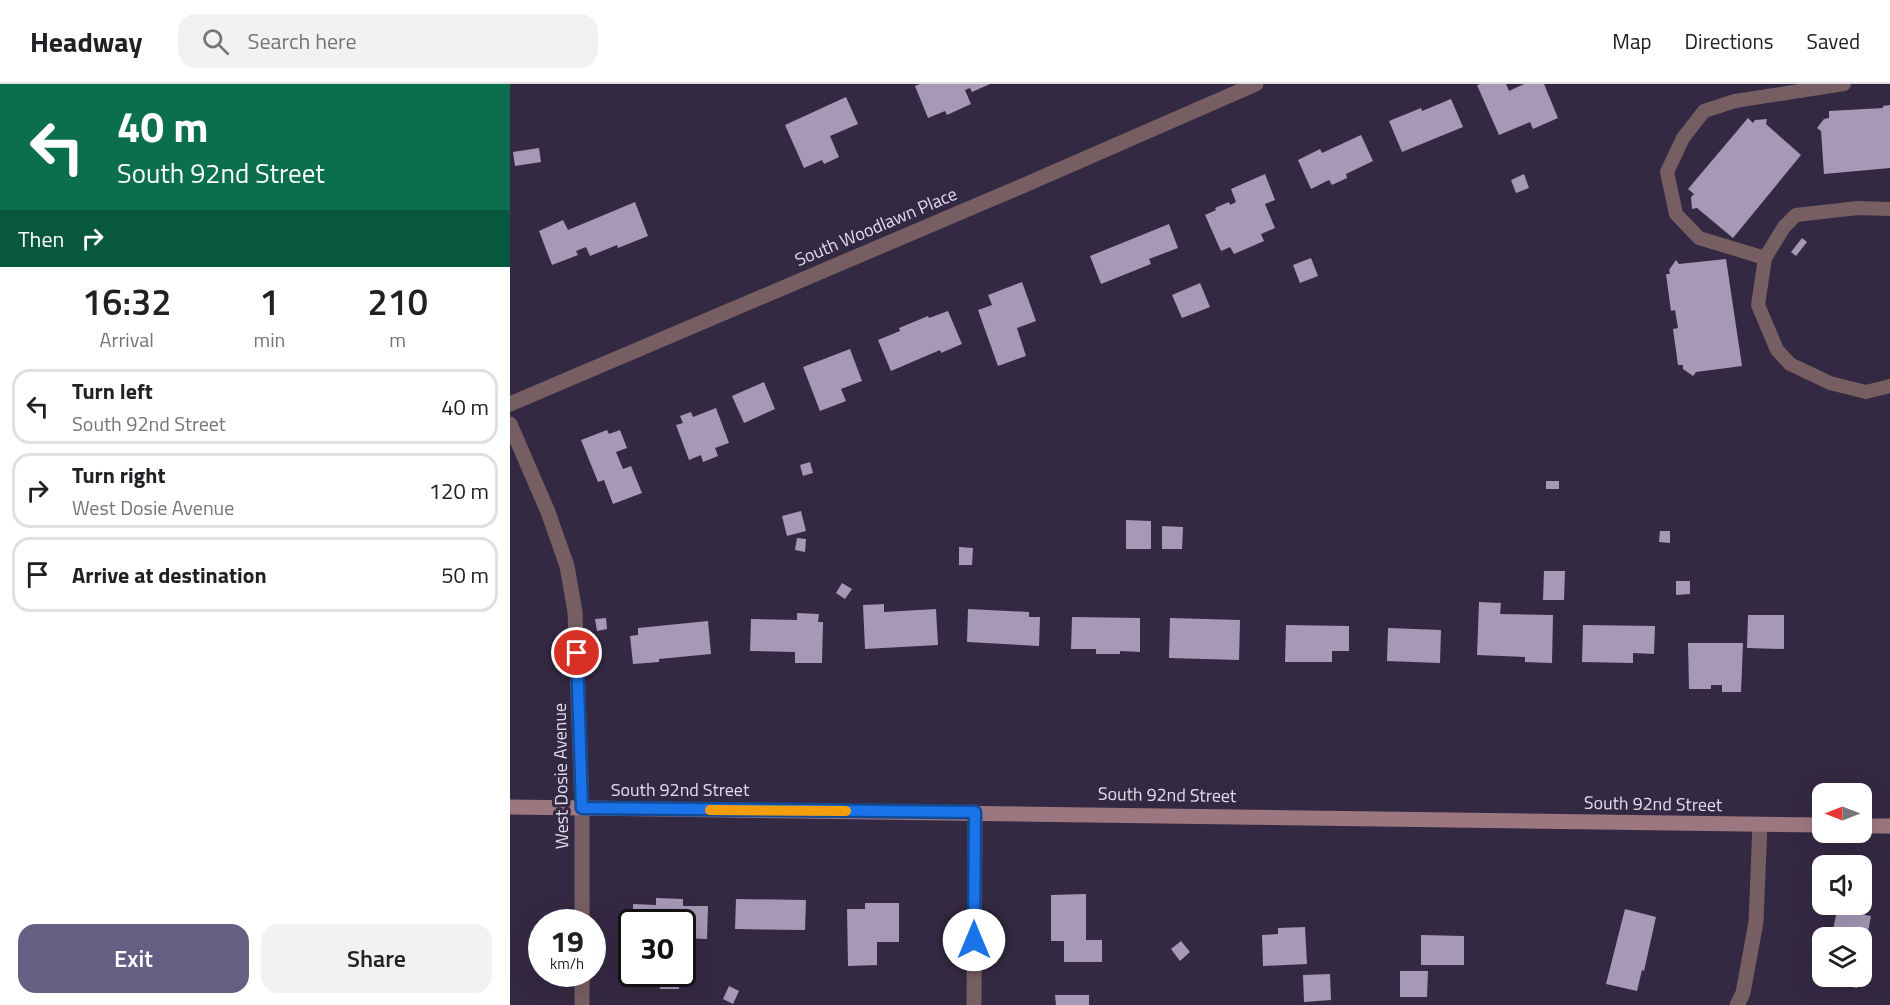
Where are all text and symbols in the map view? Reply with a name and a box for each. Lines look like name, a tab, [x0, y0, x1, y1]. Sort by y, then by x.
search box	[178, 14, 598, 68]
text: Headway	[30, 20, 142, 63]
text: Search here	[247, 24, 357, 58]
icon: search	[199, 25, 232, 58]
text: Map	[1612, 25, 1652, 57]
text: Directions	[1685, 25, 1774, 57]
text: Saved	[1807, 25, 1860, 57]
text: 40 m	[117, 94, 209, 158]
icon: left	[18, 108, 96, 186]
text: South 92nd Street	[117, 152, 325, 193]
street label: South Woodlawn Place	[790, 180, 961, 273]
text: Then	[18, 222, 64, 256]
icon: right	[76, 222, 109, 255]
text: 16:32	[82, 274, 171, 329]
text: 1	[259, 274, 279, 329]
text: 210	[367, 274, 428, 329]
text: Arrival	[100, 324, 154, 355]
text: min	[253, 324, 285, 355]
text: m	[389, 324, 406, 355]
text: Turn left	[72, 374, 153, 408]
icon: left	[21, 390, 54, 423]
text: 40 m	[441, 390, 489, 424]
text: South 92nd Street	[72, 408, 226, 439]
text: Turn right	[72, 458, 166, 492]
icon: right	[21, 474, 54, 507]
text: 120 m	[429, 474, 489, 508]
text: West Dosie Avenue	[72, 492, 234, 523]
icon: arrive	[21, 558, 54, 591]
text: Arrive at destination	[72, 558, 267, 592]
text: 50 m	[441, 558, 489, 592]
pin	[551, 627, 602, 678]
icon: arrive	[560, 636, 593, 669]
street label: West Dosie Avenue	[546, 703, 575, 849]
street label: South 92nd Street	[611, 776, 750, 803]
street label: South 92nd Street	[1098, 780, 1237, 809]
north arrow	[1812, 783, 1872, 843]
map controls	[1812, 783, 1872, 987]
street label: South 92nd Street	[1584, 789, 1723, 818]
button: sound	[1812, 855, 1872, 915]
position arrow	[942, 908, 1006, 972]
speed limit sign: 30	[618, 909, 696, 987]
text: 19	[550, 918, 584, 964]
button: Exit	[18, 924, 249, 993]
button: Share	[261, 924, 492, 993]
button: layers	[1812, 927, 1872, 987]
text: km/h	[550, 952, 584, 975]

